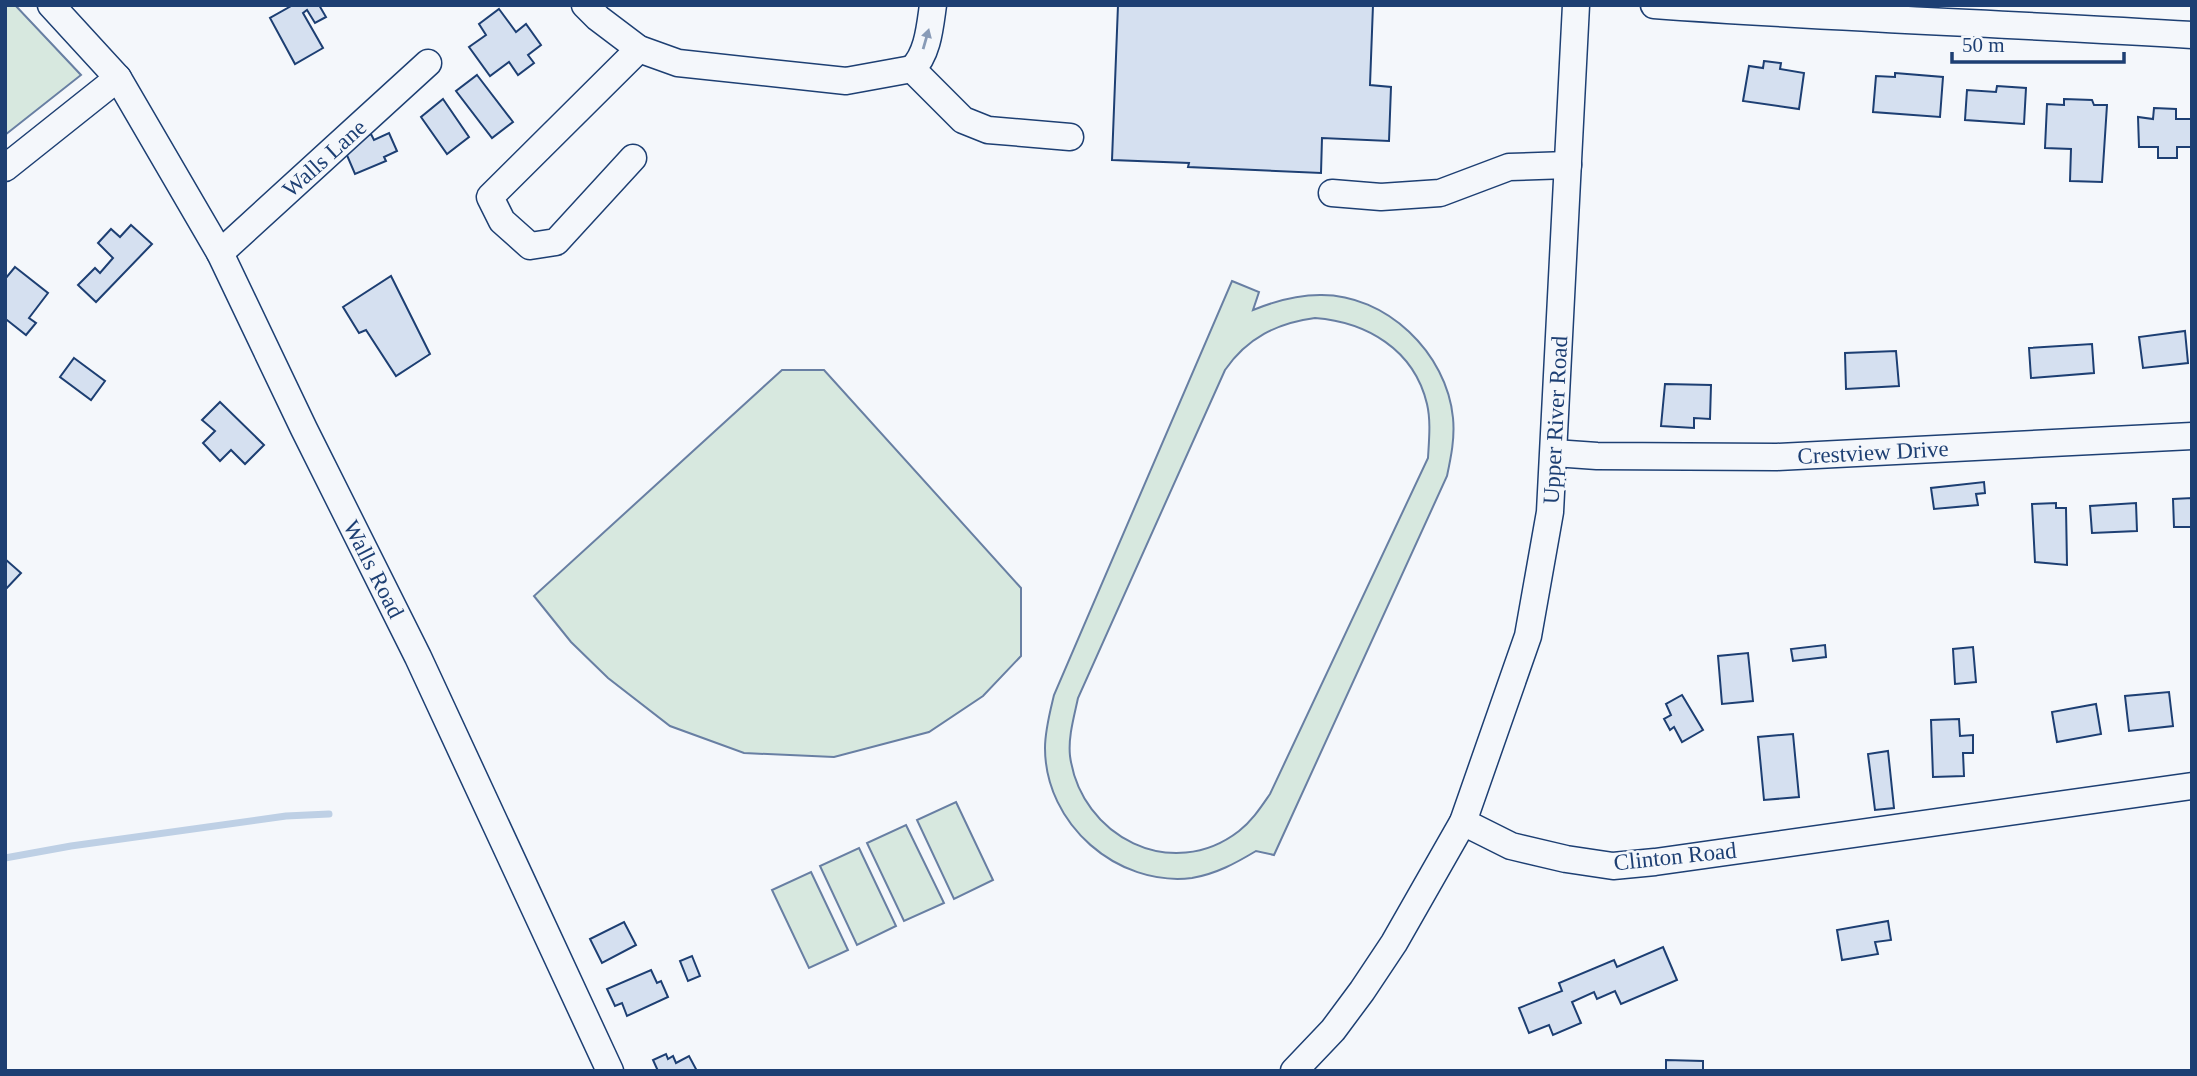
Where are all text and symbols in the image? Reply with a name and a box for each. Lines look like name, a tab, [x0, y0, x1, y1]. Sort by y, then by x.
scale bar	[1952, 21, 2124, 65]
one-way arrow	[922, 28, 932, 49]
text: 50 m	[1962, 33, 2005, 57]
street label: Walls Lane	[278, 114, 371, 202]
street label: Upper River Road	[1539, 335, 1572, 505]
street label: Crestview Drive	[1797, 436, 1949, 469]
street label: Walls Road	[338, 516, 409, 623]
street label: Clinton Road	[1612, 838, 1738, 875]

